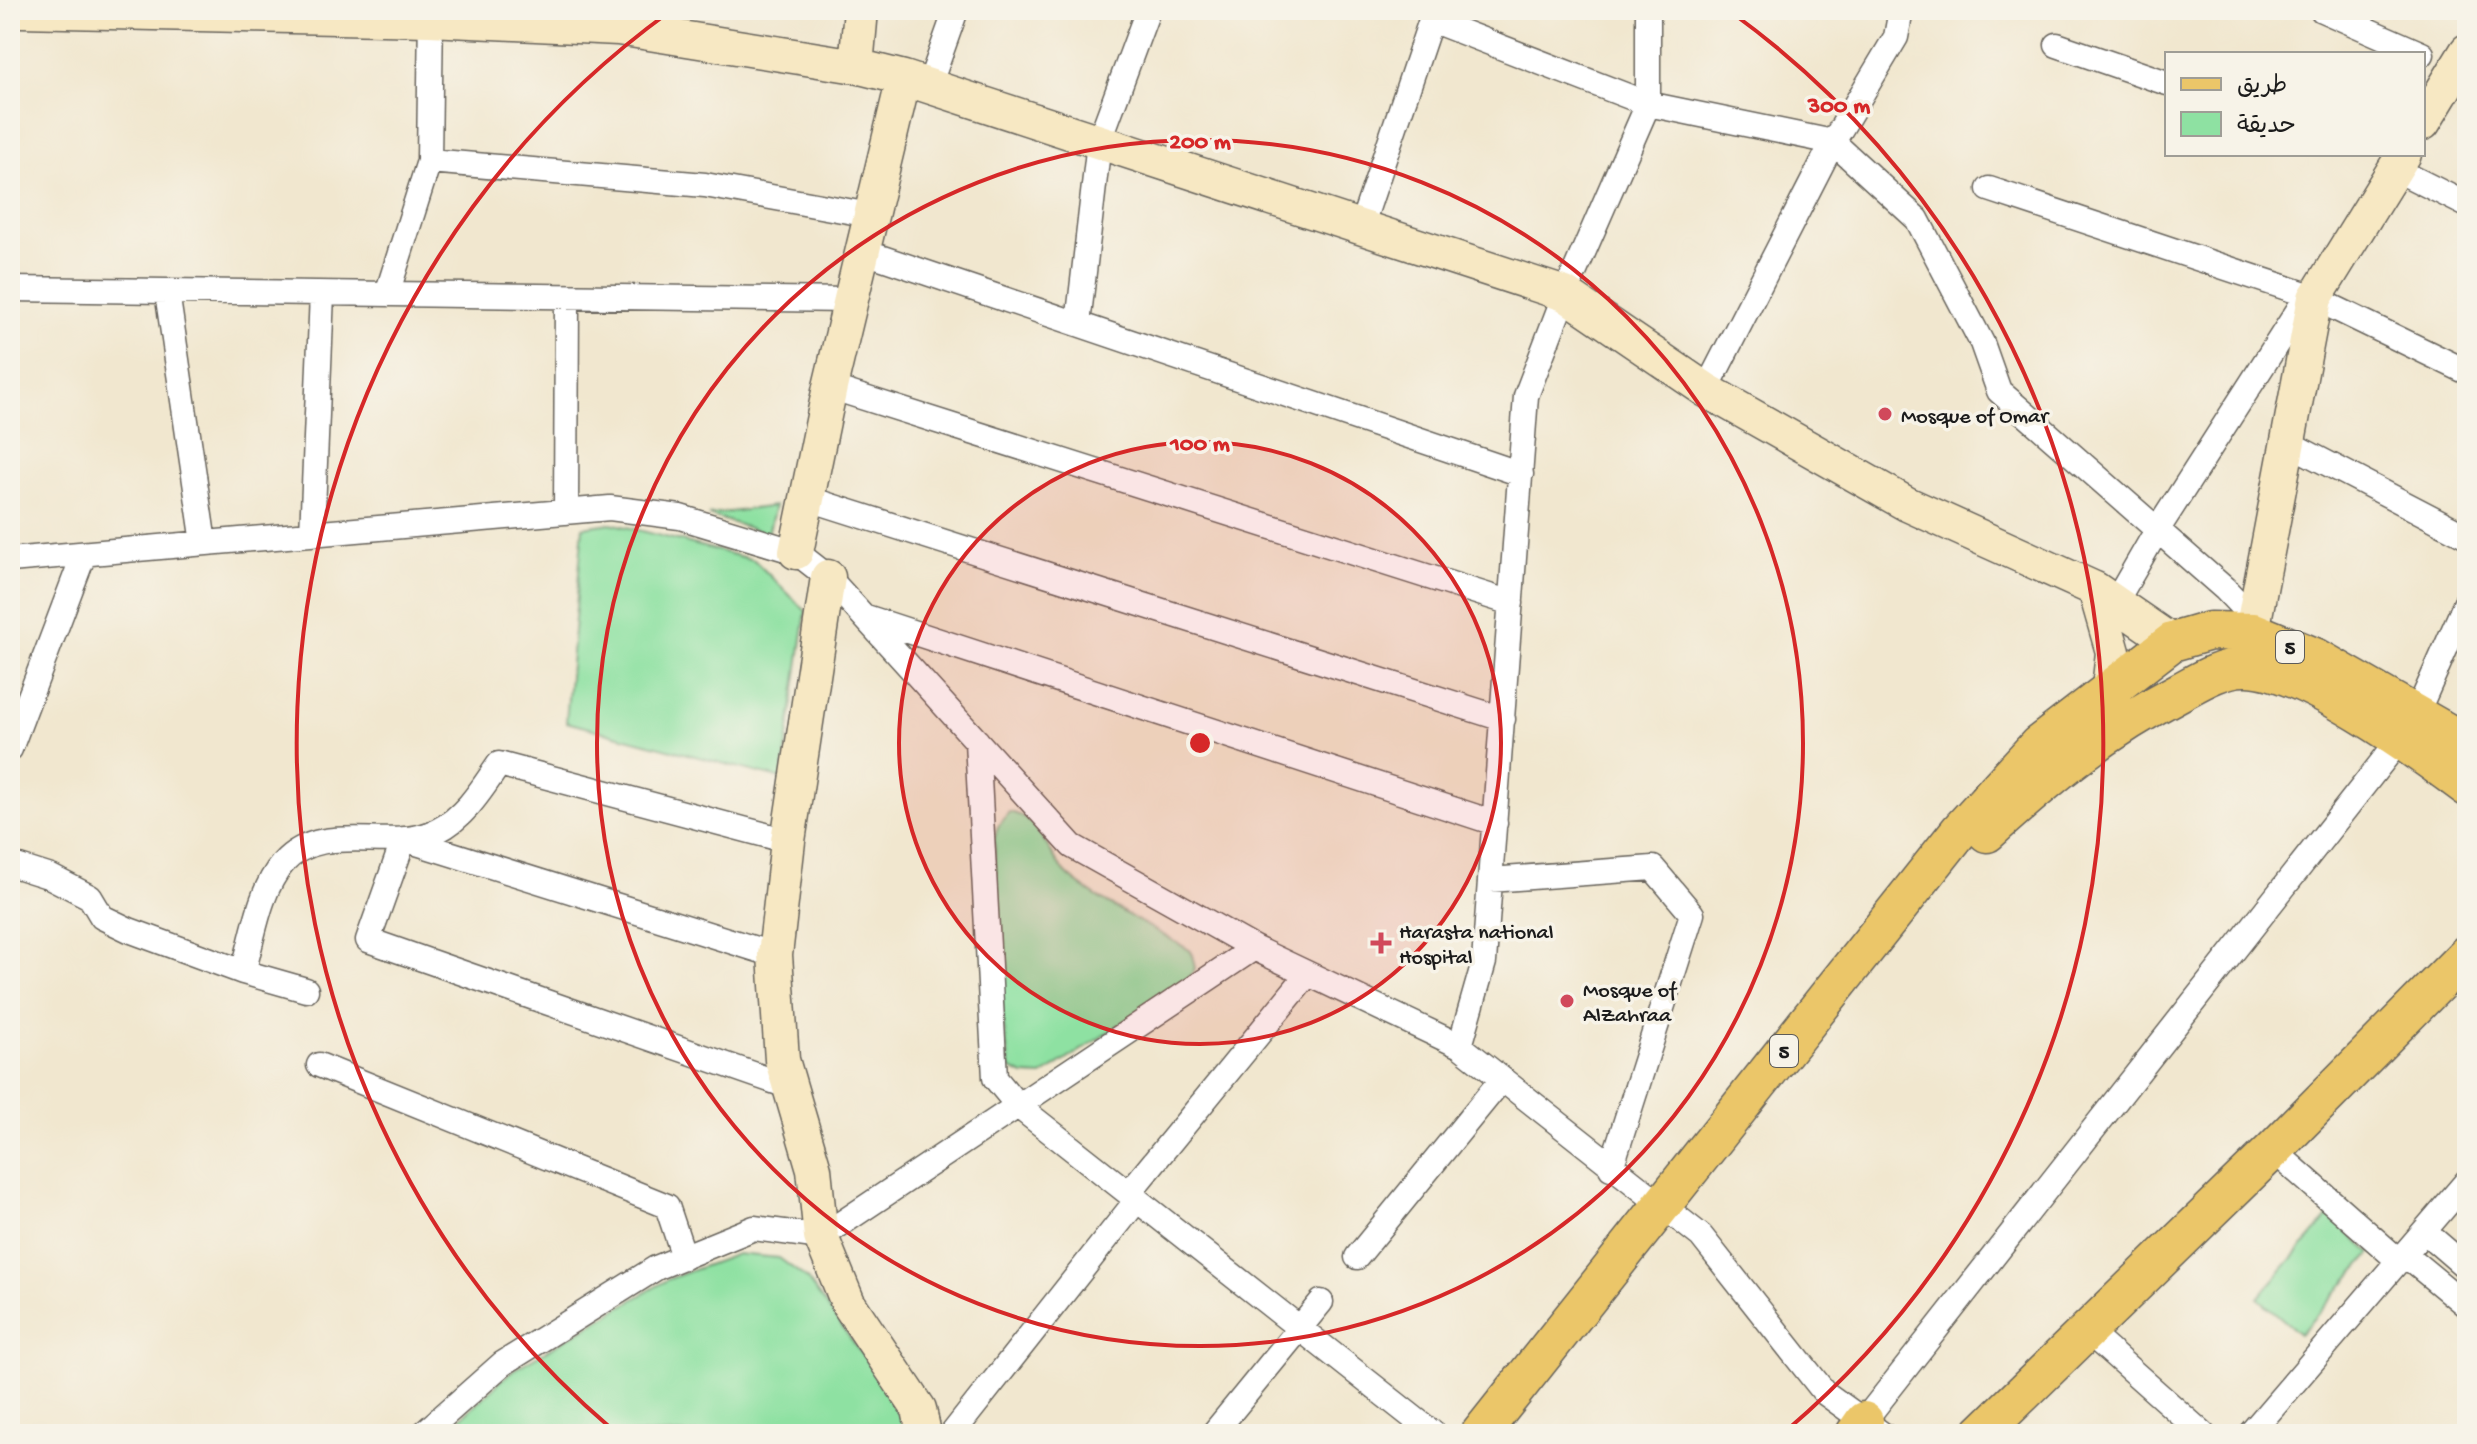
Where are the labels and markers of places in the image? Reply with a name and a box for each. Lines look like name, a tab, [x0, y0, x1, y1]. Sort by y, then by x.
marker: Mosque of Omar	[1876, 405, 1894, 423]
place label: Mosque of Omar	[1901, 405, 2050, 431]
centre of rings	[1186, 729, 1214, 757]
place label: Harasta national Hospital	[1399, 921, 1554, 972]
marker: Harasta national Hospital	[1370, 932, 1392, 954]
place label: Mosque of AlZahraa	[1583, 979, 1678, 1030]
marker: Mosque of AlZahraa	[1558, 992, 1576, 1010]

